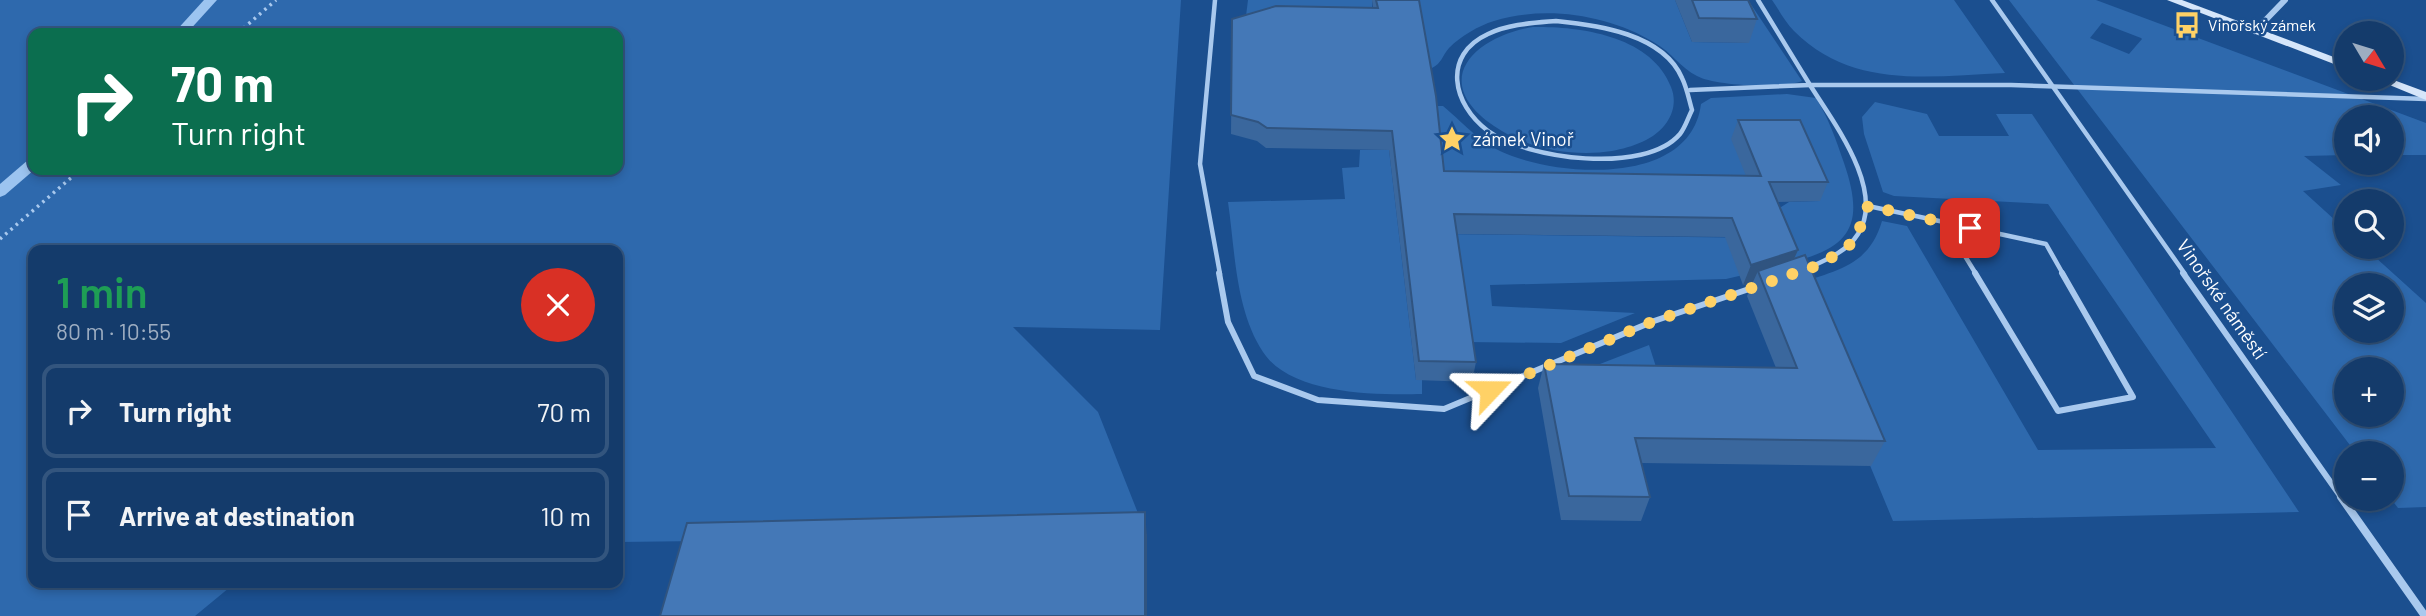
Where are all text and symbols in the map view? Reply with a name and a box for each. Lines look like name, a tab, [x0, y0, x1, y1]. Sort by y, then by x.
bus stop icon: Vinořský zámek	[2172, 10, 2202, 40]
place label: Vinořský zámek	[2208, 15, 2316, 34]
north arrow	[2334, 21, 2404, 91]
map controls	[2334, 21, 2404, 511]
text: 70 m	[171, 53, 274, 112]
icon: right	[56, 56, 147, 147]
button: sound	[2334, 105, 2404, 175]
text: Turn right	[171, 113, 306, 151]
place icon: zámek Vinoř	[1437, 124, 1467, 154]
place label: zámek Vinoř	[1473, 127, 1574, 150]
button: search	[2334, 189, 2404, 259]
pin	[1940, 198, 2000, 258]
icon: arrive	[1951, 209, 1989, 247]
street label: Vinořské náměstí	[2173, 234, 2272, 363]
text: 1 min	[56, 266, 148, 316]
button: close	[521, 268, 595, 342]
button: layers	[2334, 273, 2404, 343]
text: 80 m · 10:55	[56, 317, 171, 345]
position arrow	[1453, 353, 1527, 427]
button: +	[2334, 357, 2404, 427]
icon: right	[60, 392, 98, 430]
text: Turn right	[119, 396, 232, 427]
text: 70 m	[537, 396, 591, 427]
button: −	[2334, 441, 2404, 511]
icon: arrive	[60, 496, 98, 534]
text: Arrive at destination	[119, 500, 355, 531]
text: 10 m	[541, 500, 591, 531]

